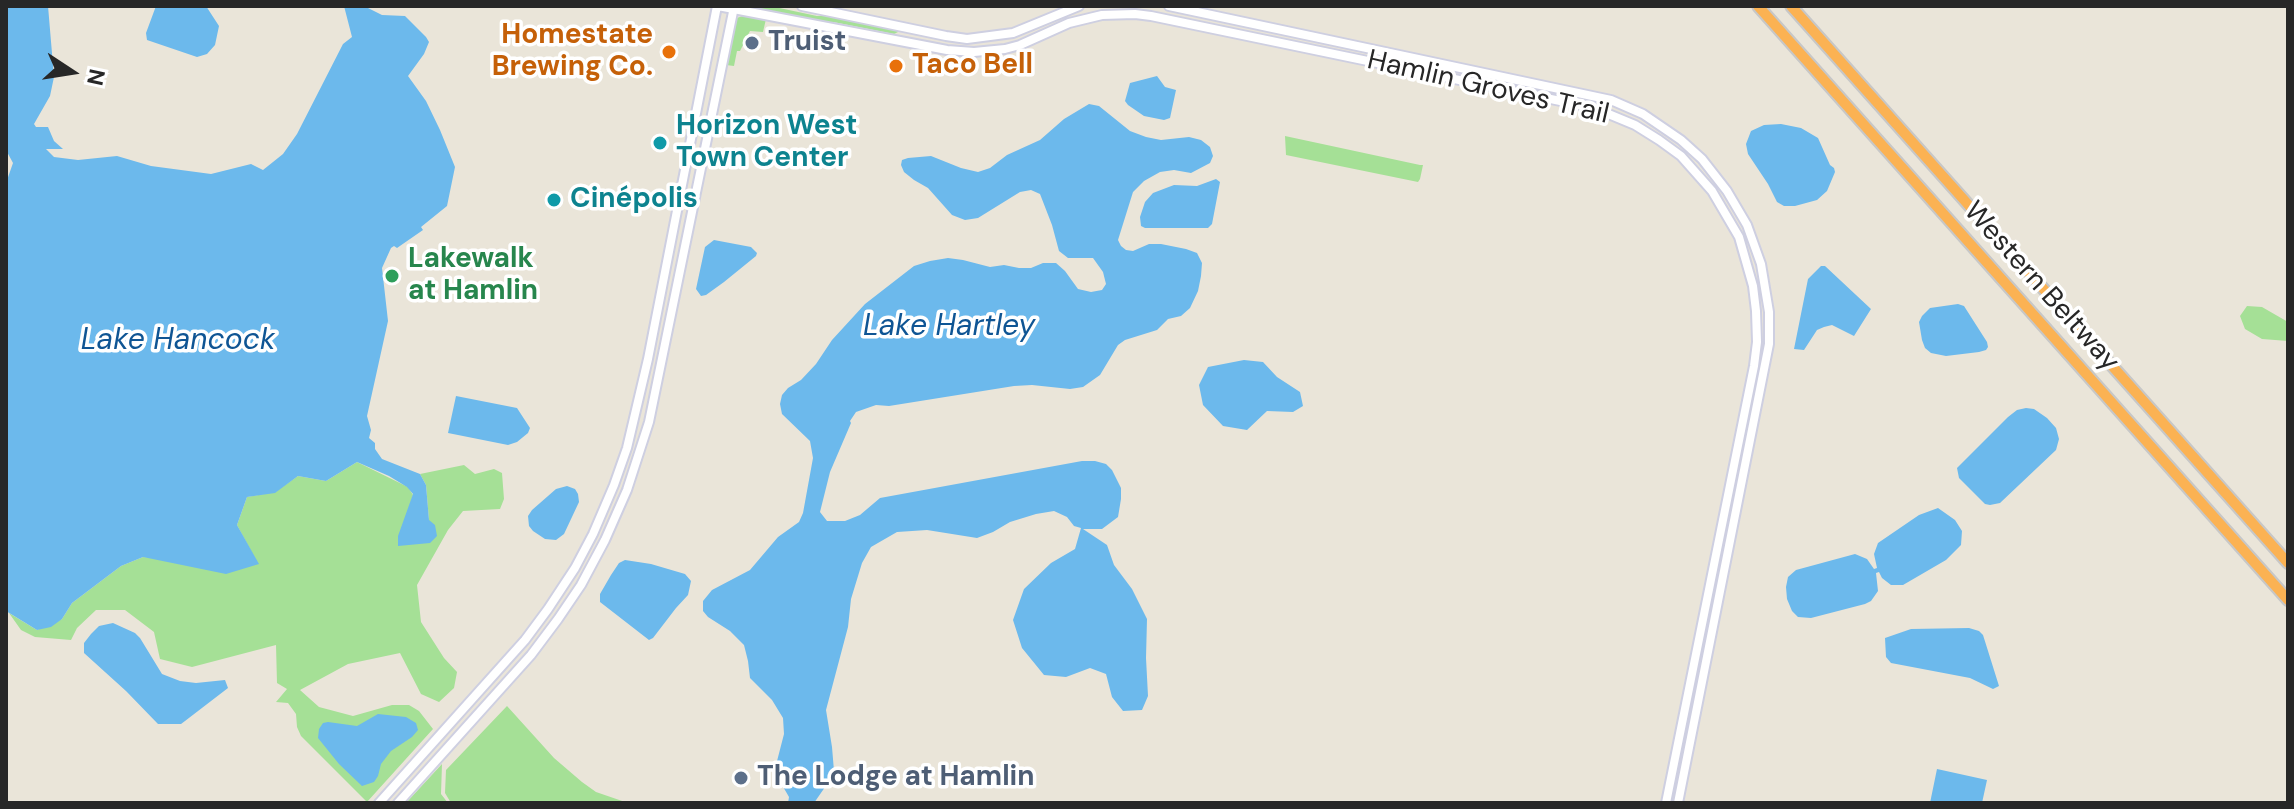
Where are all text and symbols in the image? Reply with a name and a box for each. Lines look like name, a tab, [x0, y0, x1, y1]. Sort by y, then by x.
place label: Homestate Brewing Co.	[492, 19, 653, 85]
place label: Truist	[768, 26, 846, 60]
north arrow	[32, 32, 112, 112]
marker: Truist	[743, 34, 761, 52]
marker: Homestate Brewing Co.	[660, 43, 678, 61]
street label: Hamlin Groves Trail	[1364, 44, 1612, 132]
place label: Taco Bell	[912, 49, 1033, 83]
marker: Taco Bell	[887, 57, 905, 75]
text: N	[80, 66, 112, 88]
place label: Horizon West Town Center	[676, 110, 857, 176]
marker: Horizon West Town Center	[651, 134, 669, 152]
place label: Cinépolis	[570, 183, 698, 217]
marker: Cinépolis	[545, 191, 563, 209]
street label: Western Beltway	[1956, 195, 2126, 379]
place label: Lakewalk at Hamlin	[408, 243, 538, 309]
marker: Lakewalk at Hamlin	[383, 267, 401, 285]
water label: Lake Hartley	[863, 309, 1035, 345]
water label: Lake Hancock	[81, 323, 275, 359]
place label: The Lodge at Hamlin	[757, 761, 1035, 795]
marker: The Lodge at Hamlin	[732, 769, 750, 787]

